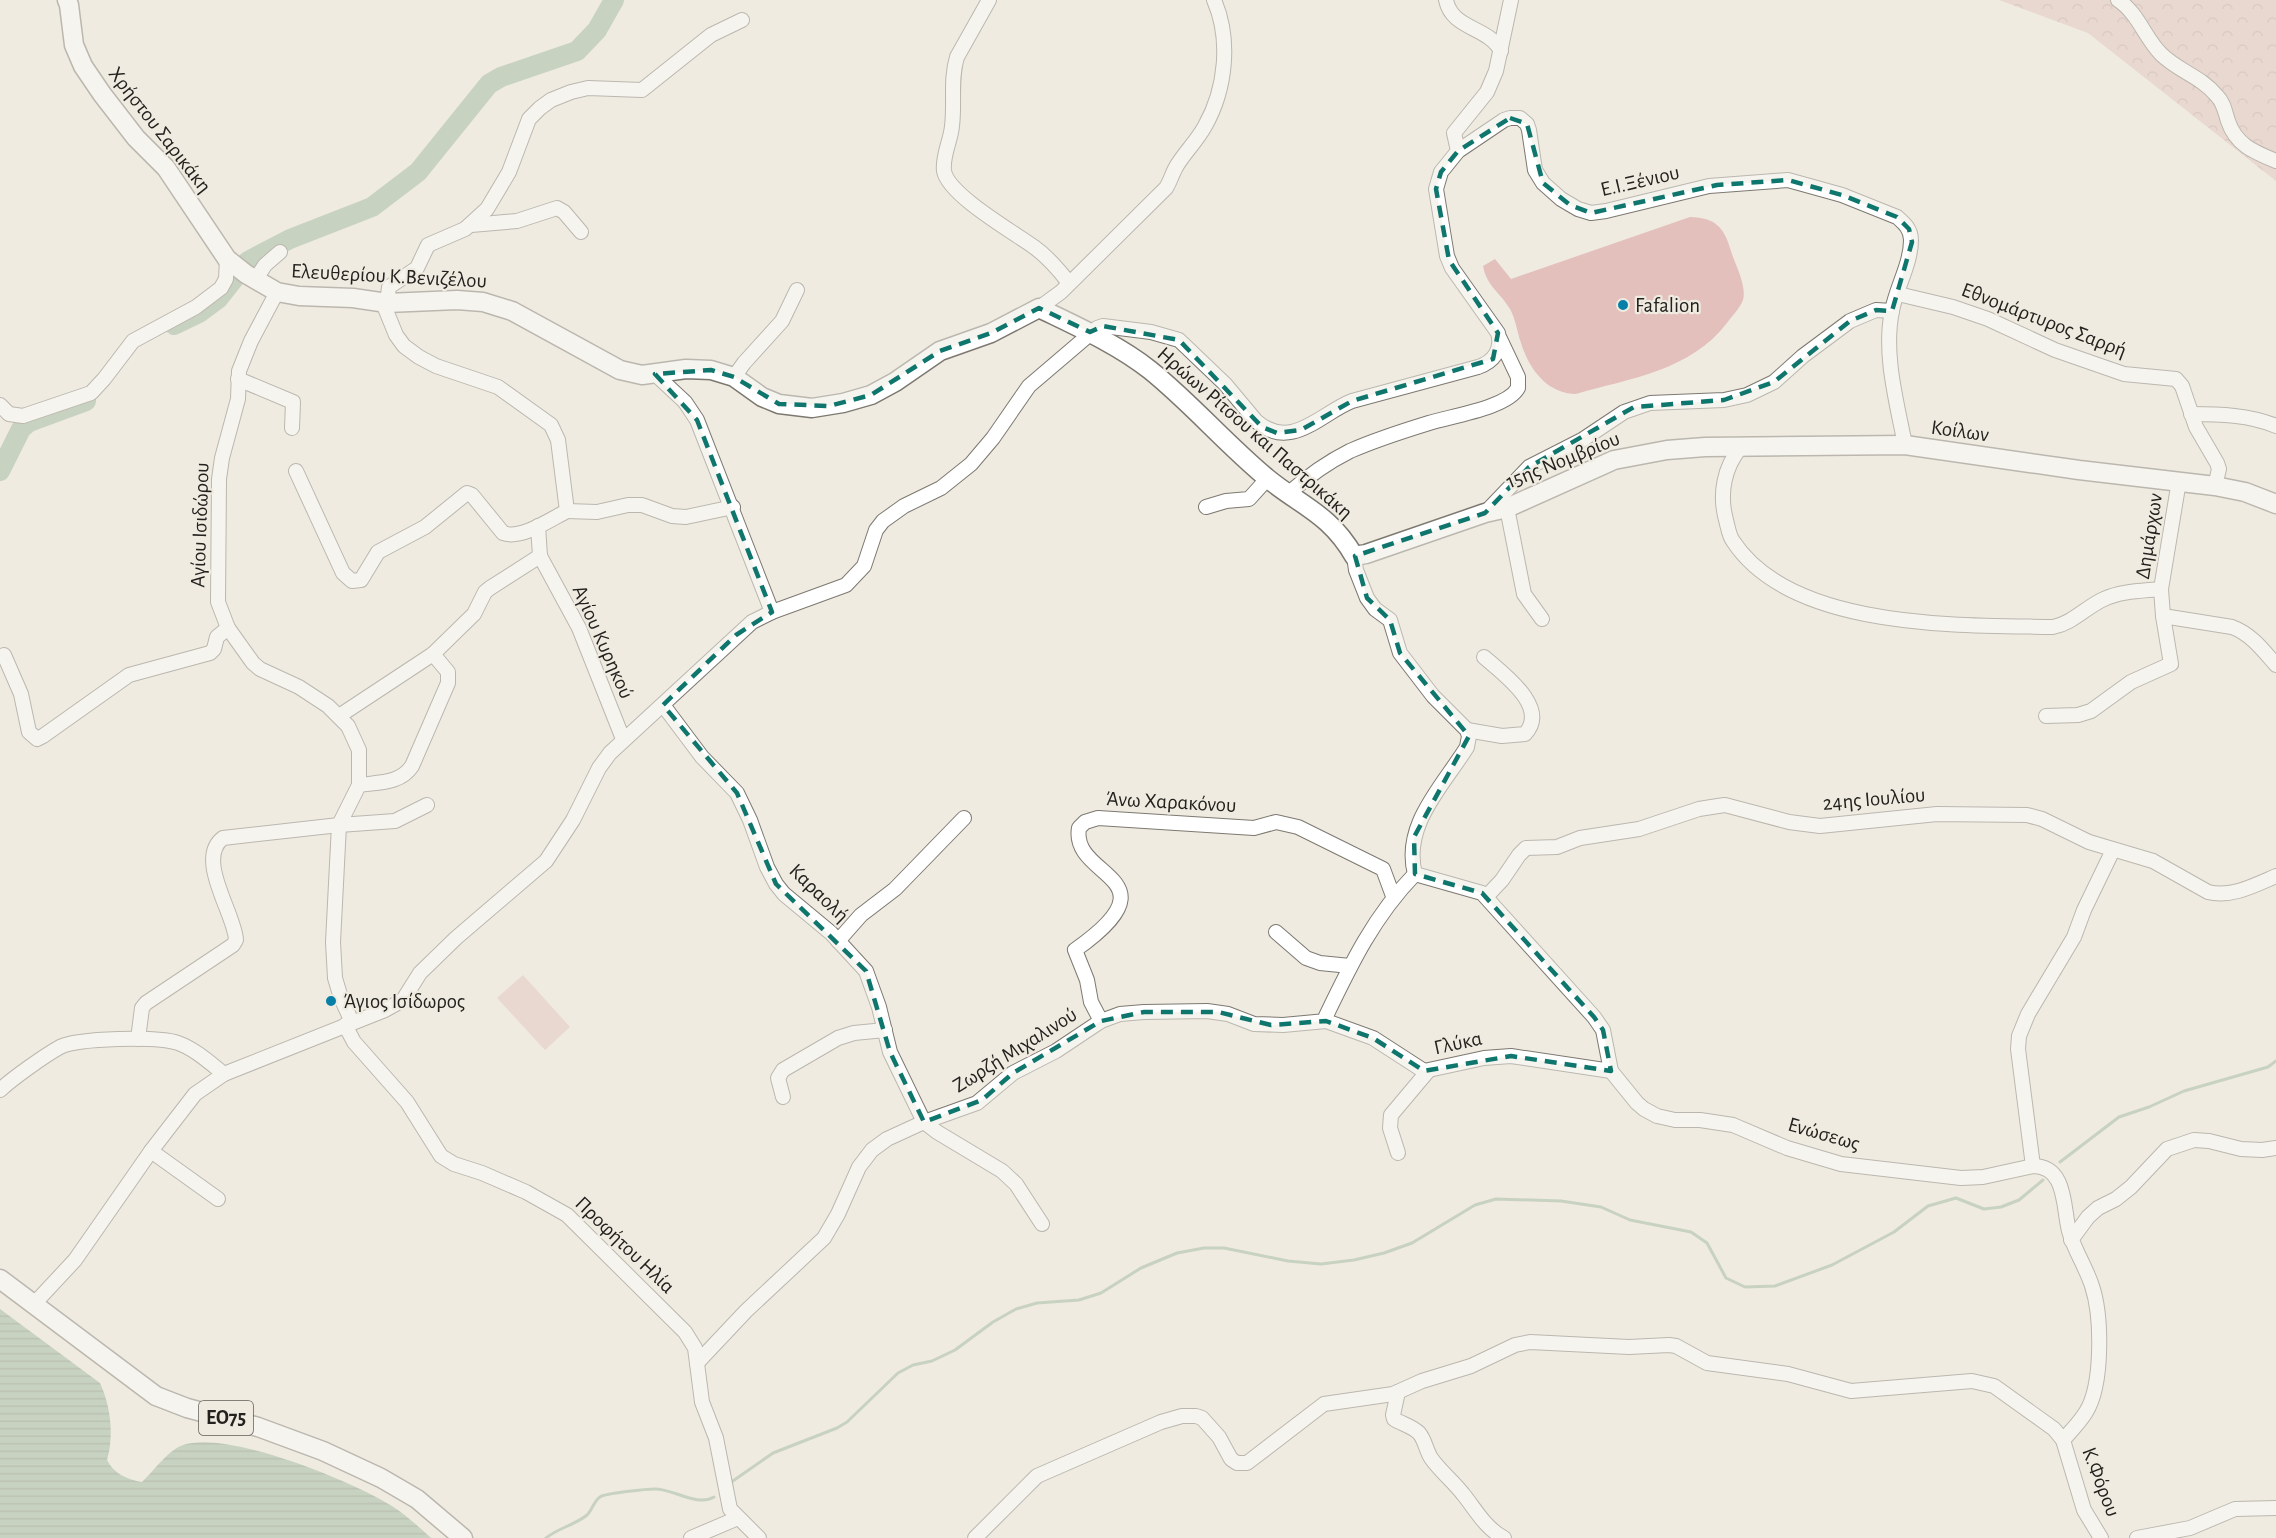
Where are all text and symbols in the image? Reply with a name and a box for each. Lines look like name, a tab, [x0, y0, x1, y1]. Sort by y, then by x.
street label: Χρήστου Σαρικάκη	[105, 63, 215, 197]
street label: Ε.Ι.Ξένιου	[1598, 162, 1682, 200]
street label: Ελευθερίου Κ.Βενιζέλου	[291, 260, 487, 292]
street label: Εθνομάρτυρος Σαρρή	[1959, 279, 2129, 361]
place label: Fafalion	[1635, 295, 1700, 316]
marker: Fafalion	[1616, 298, 1630, 312]
street label: Ηρώων Ρίτσου και Παστρικάκη	[1153, 343, 1357, 523]
street label: Κοίλων	[1930, 417, 1990, 445]
street label: 15ης Νομβρίου	[1503, 428, 1623, 492]
street label: Αγίου Ισιδώρου	[187, 462, 213, 588]
street label: Δημάρχων	[2132, 491, 2166, 580]
street label: Αγίου Κυρηκού	[569, 582, 637, 702]
street label: 24ης Ιουλίου	[1822, 784, 1926, 814]
street label: Άνω Χαρακόνου	[1105, 788, 1237, 816]
street label: Καραολή	[785, 860, 853, 926]
place label: Άγιος Ισίδωρος	[343, 991, 465, 1012]
marker: Άγιος Ισίδωρος	[324, 994, 338, 1008]
street label: Ζωρζή Μιχαλινού	[949, 1004, 1081, 1096]
street label: Γλύκα	[1432, 1028, 1484, 1058]
street label: Ενώσεως	[1786, 1114, 1862, 1154]
street label: Προφήτου Ηλία	[571, 1193, 679, 1298]
road number: ΕΟ75	[199, 1401, 253, 1435]
street label: Κ.Φόρου	[2078, 1444, 2124, 1520]

